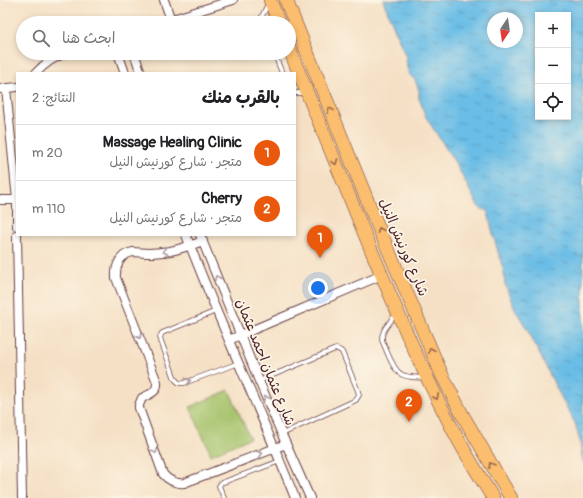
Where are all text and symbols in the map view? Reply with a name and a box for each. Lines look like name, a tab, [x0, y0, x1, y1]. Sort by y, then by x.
north arrow	[487, 12, 523, 48]
map controls	[535, 12, 571, 120]
button: +	[535, 12, 571, 48]
search box	[16, 16, 296, 60]
icon: search	[30, 27, 52, 49]
text: ابحث هنا	[62, 29, 115, 48]
button: −	[535, 48, 571, 84]
button: locate	[535, 84, 571, 120]
text: بالقرب منك	[202, 87, 280, 108]
text: النتائج: 2	[32, 90, 76, 106]
one-way arrow	[327, 106, 335, 113]
text: Massage Healing Clinic	[103, 133, 242, 152]
text: 20 m	[32, 145, 63, 161]
text: 1	[264, 145, 270, 161]
text: متجر · شارع كورنيش النيل	[109, 154, 242, 170]
one-way arrow	[330, 157, 338, 165]
text: Cherry	[201, 189, 242, 208]
street label: شارع كورنيش النيل	[374, 196, 432, 299]
text: 110 m	[32, 201, 65, 217]
text: 2	[263, 201, 271, 217]
text: متجر · شارع كورنيش النيل	[109, 210, 242, 226]
pin: 1	[307, 225, 333, 258]
one-way arrow	[376, 227, 384, 234]
one-way arrow	[162, 246, 168, 255]
one-way arrow	[214, 274, 222, 281]
your location	[308, 278, 328, 298]
street label: شارع عثمان احمد عثمان	[231, 296, 299, 429]
one-way arrow	[134, 333, 142, 340]
one-way arrow	[428, 346, 436, 354]
one-way arrow	[184, 377, 191, 386]
pin: 2	[396, 389, 422, 422]
one-way arrow	[431, 392, 439, 400]
one-way arrow	[263, 395, 271, 403]
one-way arrow	[150, 448, 158, 455]
one-way arrow	[257, 450, 264, 458]
one-way arrow	[489, 462, 496, 469]

